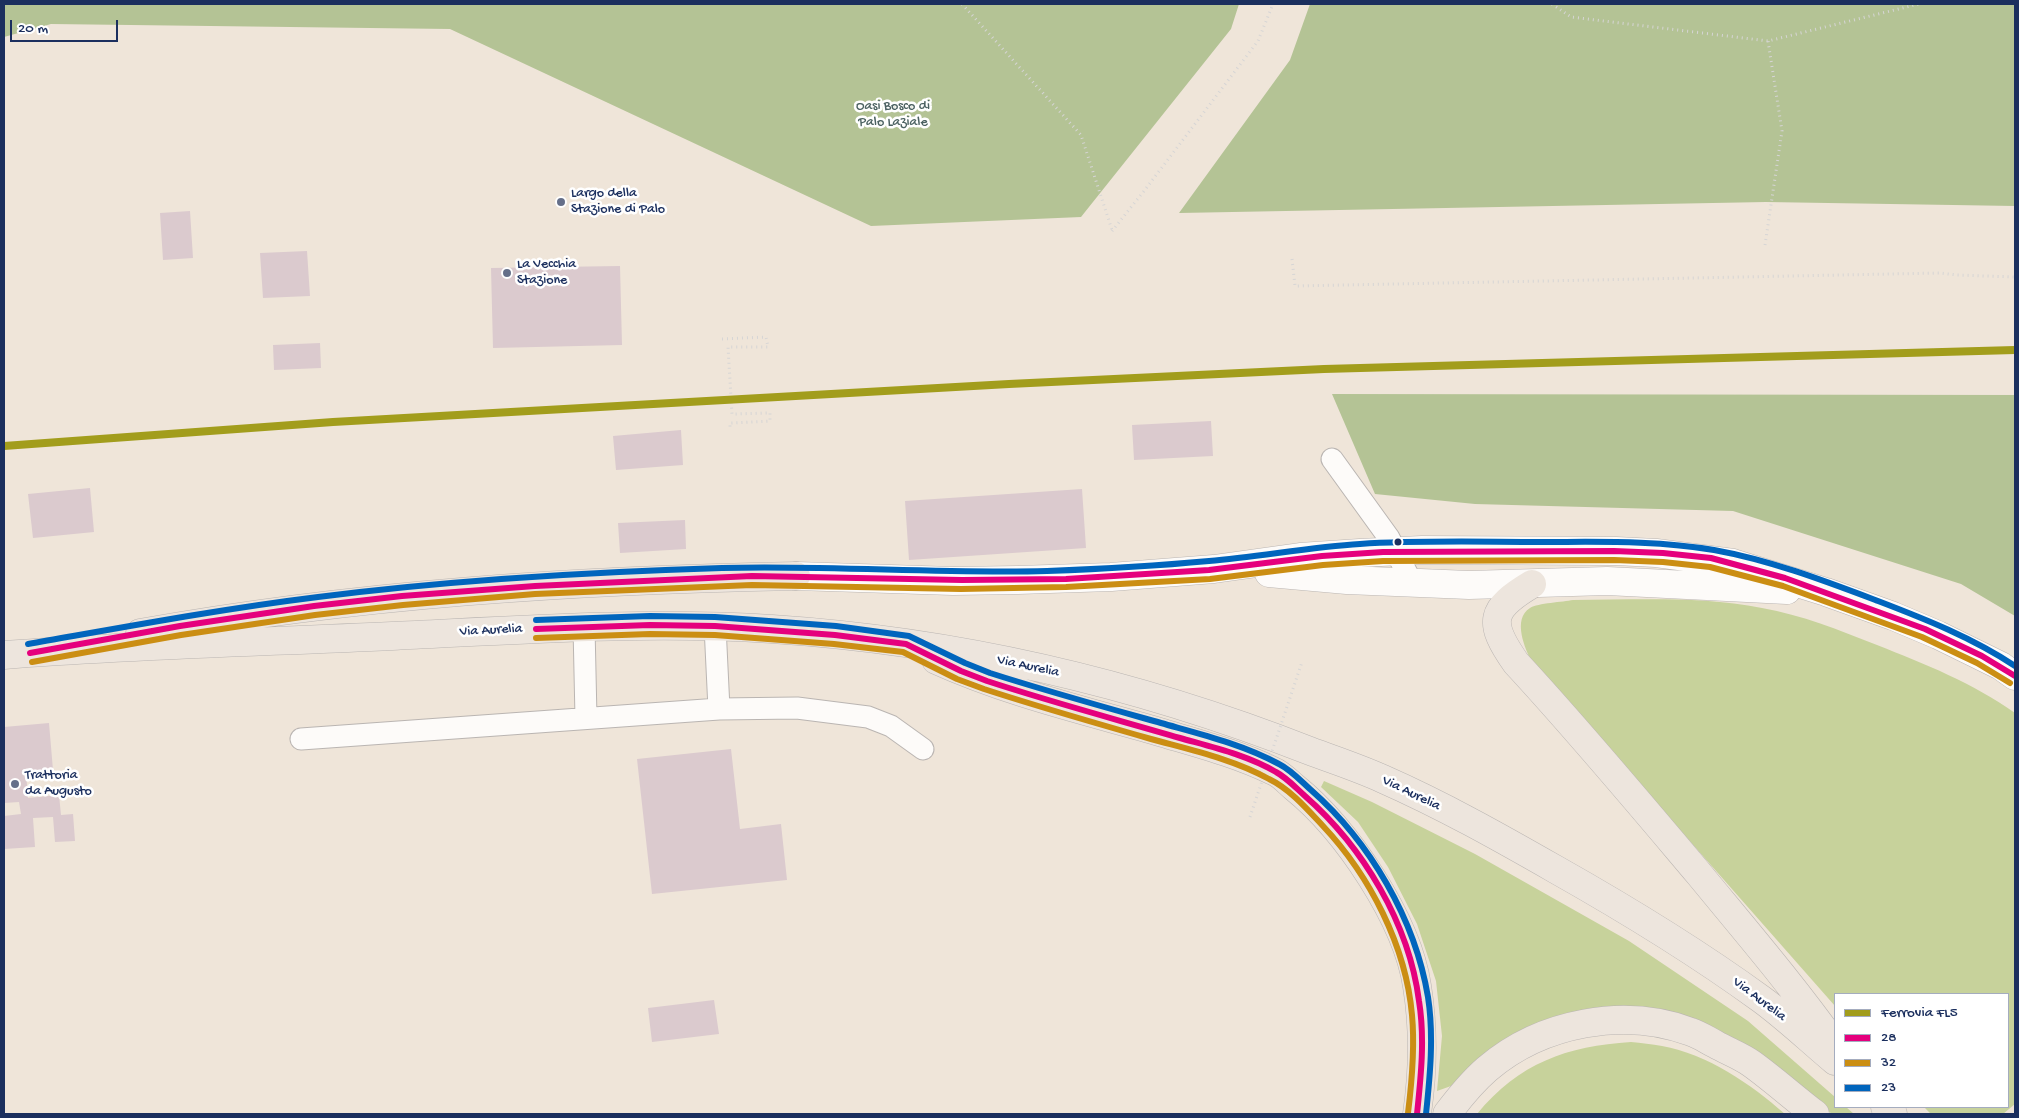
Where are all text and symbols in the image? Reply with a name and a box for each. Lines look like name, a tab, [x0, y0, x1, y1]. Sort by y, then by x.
scale bar	[12, 10, 120, 42]
text: 20 m	[18, 20, 48, 38]
park label: Oasi Bosco di Palo Laziale	[856, 99, 930, 132]
place label: Largo della Stazione di Palo	[571, 186, 665, 218]
marker: Largo della Stazione di Palo	[555, 196, 567, 208]
place label: La Vecchia Stazione	[517, 257, 576, 290]
marker: La Vecchia Stazione	[501, 267, 513, 279]
unlabelled marker	[1393, 537, 1403, 547]
street label: Via Aurelia	[459, 621, 523, 641]
street label: Via Aurelia	[996, 652, 1060, 682]
place label: Trattoria da Augusto	[25, 768, 92, 800]
street label: Via Aurelia	[1379, 773, 1443, 815]
marker: Trattoria da Augusto	[9, 778, 21, 790]
street label: Via Aurelia	[1729, 974, 1789, 1026]
legend	[1834, 993, 2009, 1108]
text: Ferrovia FL5	[1881, 1004, 1958, 1022]
text: 28	[1881, 1029, 1897, 1047]
text: 32	[1881, 1054, 1896, 1072]
text: 23	[1881, 1079, 1896, 1097]

